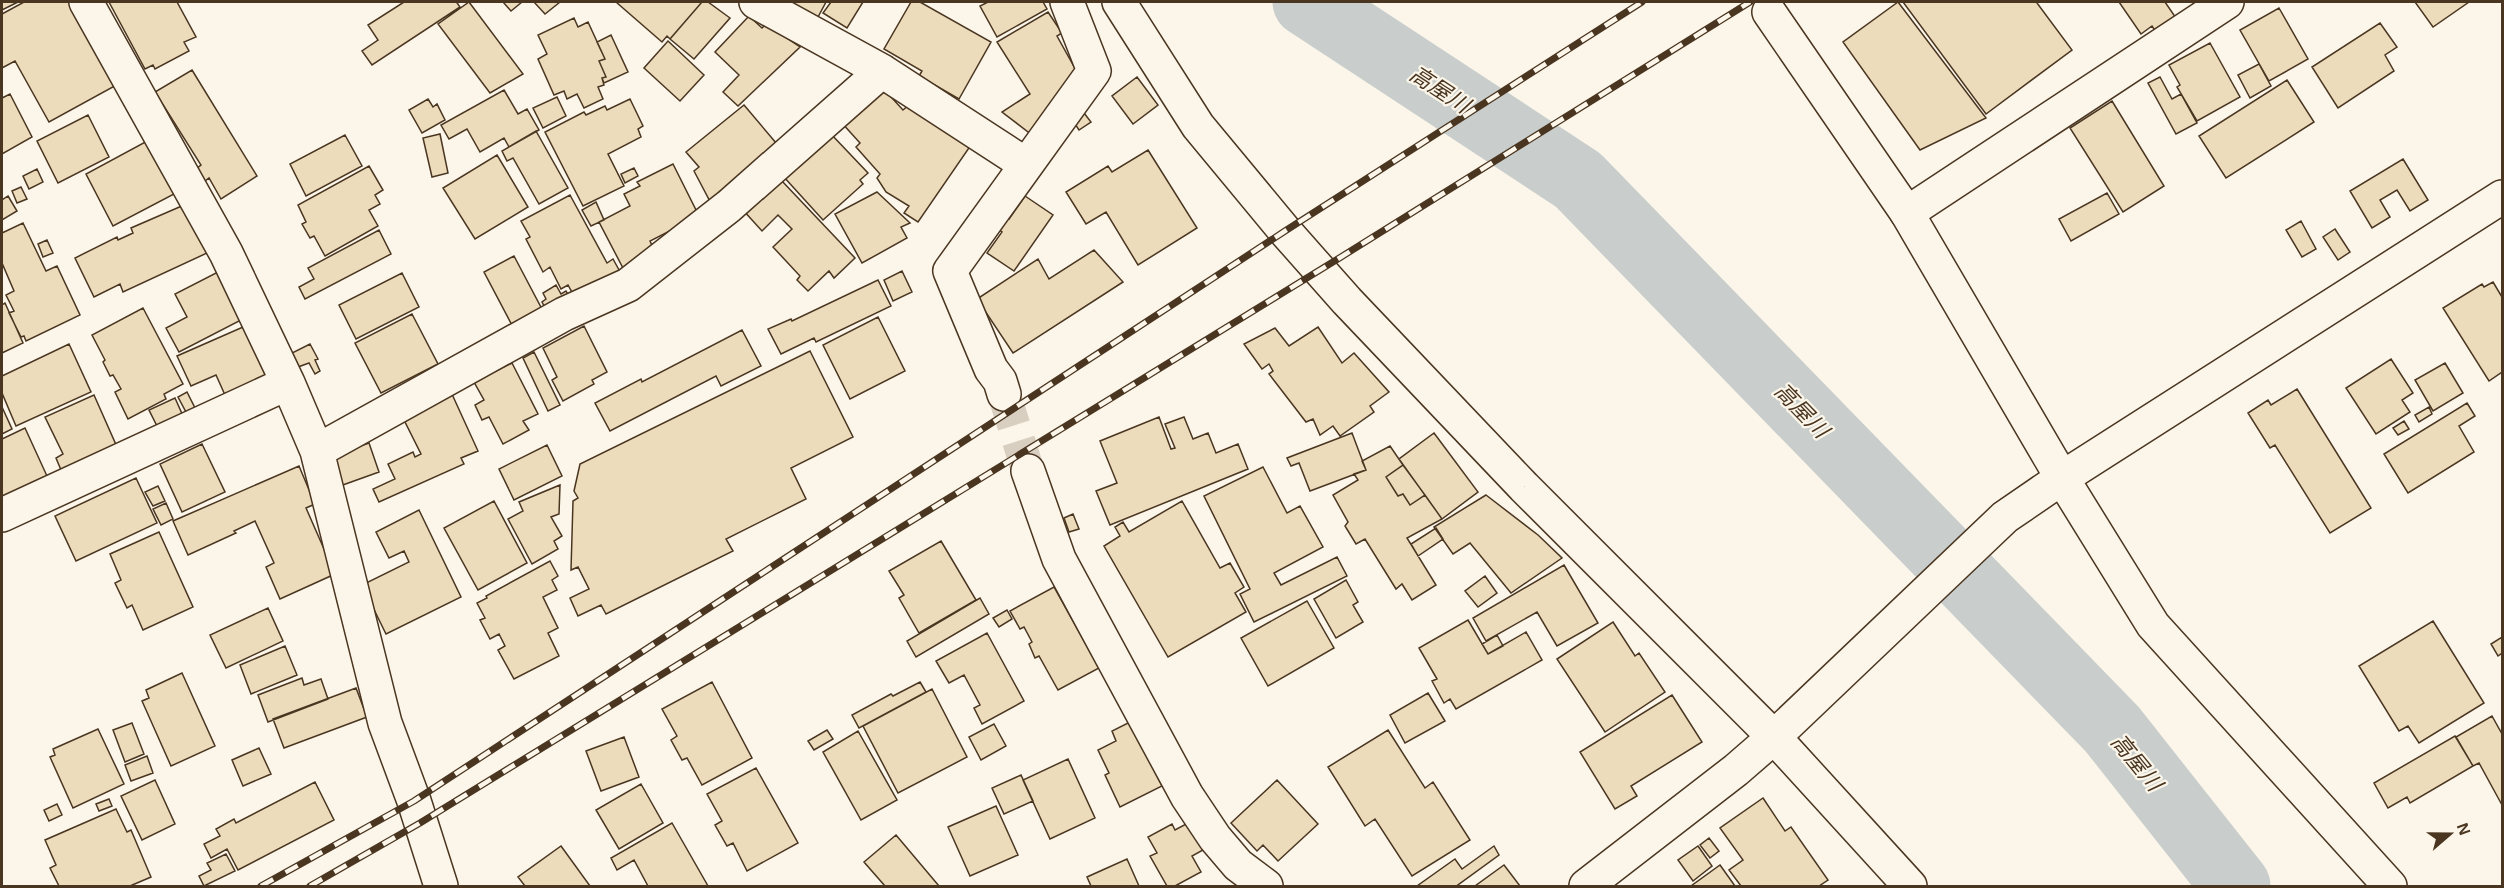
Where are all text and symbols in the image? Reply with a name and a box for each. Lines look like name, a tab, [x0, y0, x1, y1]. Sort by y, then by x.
water label: 高屋川	[1405, 61, 1476, 119]
water label: 高屋川	[1770, 378, 1835, 444]
water label: 高屋川	[2106, 729, 2168, 797]
north arrow	[2420, 804, 2480, 864]
text: N	[2454, 821, 2474, 837]

